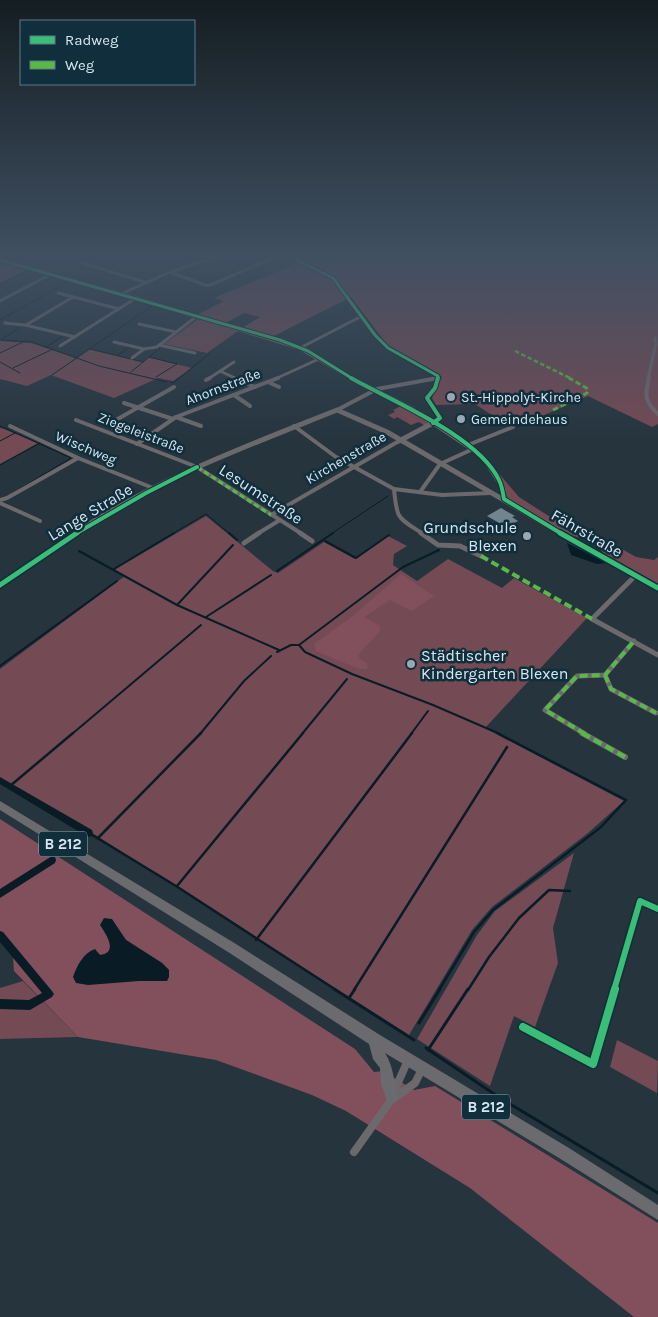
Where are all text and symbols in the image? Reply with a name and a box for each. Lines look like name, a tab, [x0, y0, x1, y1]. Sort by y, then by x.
legend	[20, 20, 195, 85]
text: Radweg	[65, 31, 119, 49]
text: Weg	[65, 56, 95, 74]
street label: Ahornstraße	[183, 365, 263, 409]
place label: St.-Hippolyt-Kirche	[461, 389, 581, 406]
marker: St.-Hippolyt-Kirche	[445, 391, 457, 403]
street label: Ziegeleistraße	[95, 409, 187, 457]
place label: Gemeindehaus	[471, 411, 568, 428]
marker: Gemeindehaus	[455, 413, 467, 425]
street label: Wischweg	[53, 427, 119, 469]
street label: Kirchenstraße	[303, 428, 389, 488]
street label: Lesumstraße	[216, 460, 306, 528]
street label: Lange Straße	[44, 479, 136, 545]
street label: Fährstraße	[548, 505, 626, 561]
place label: Grundschule Blexen	[423, 518, 517, 555]
marker: Grundschule Blexen	[521, 530, 533, 542]
place label: Städtischer Kindergarten Blexen	[421, 646, 568, 683]
marker: Städtischer Kindergarten Blexen	[405, 658, 417, 670]
road number: B 212	[39, 832, 87, 856]
road number: B 212	[462, 1094, 510, 1120]

